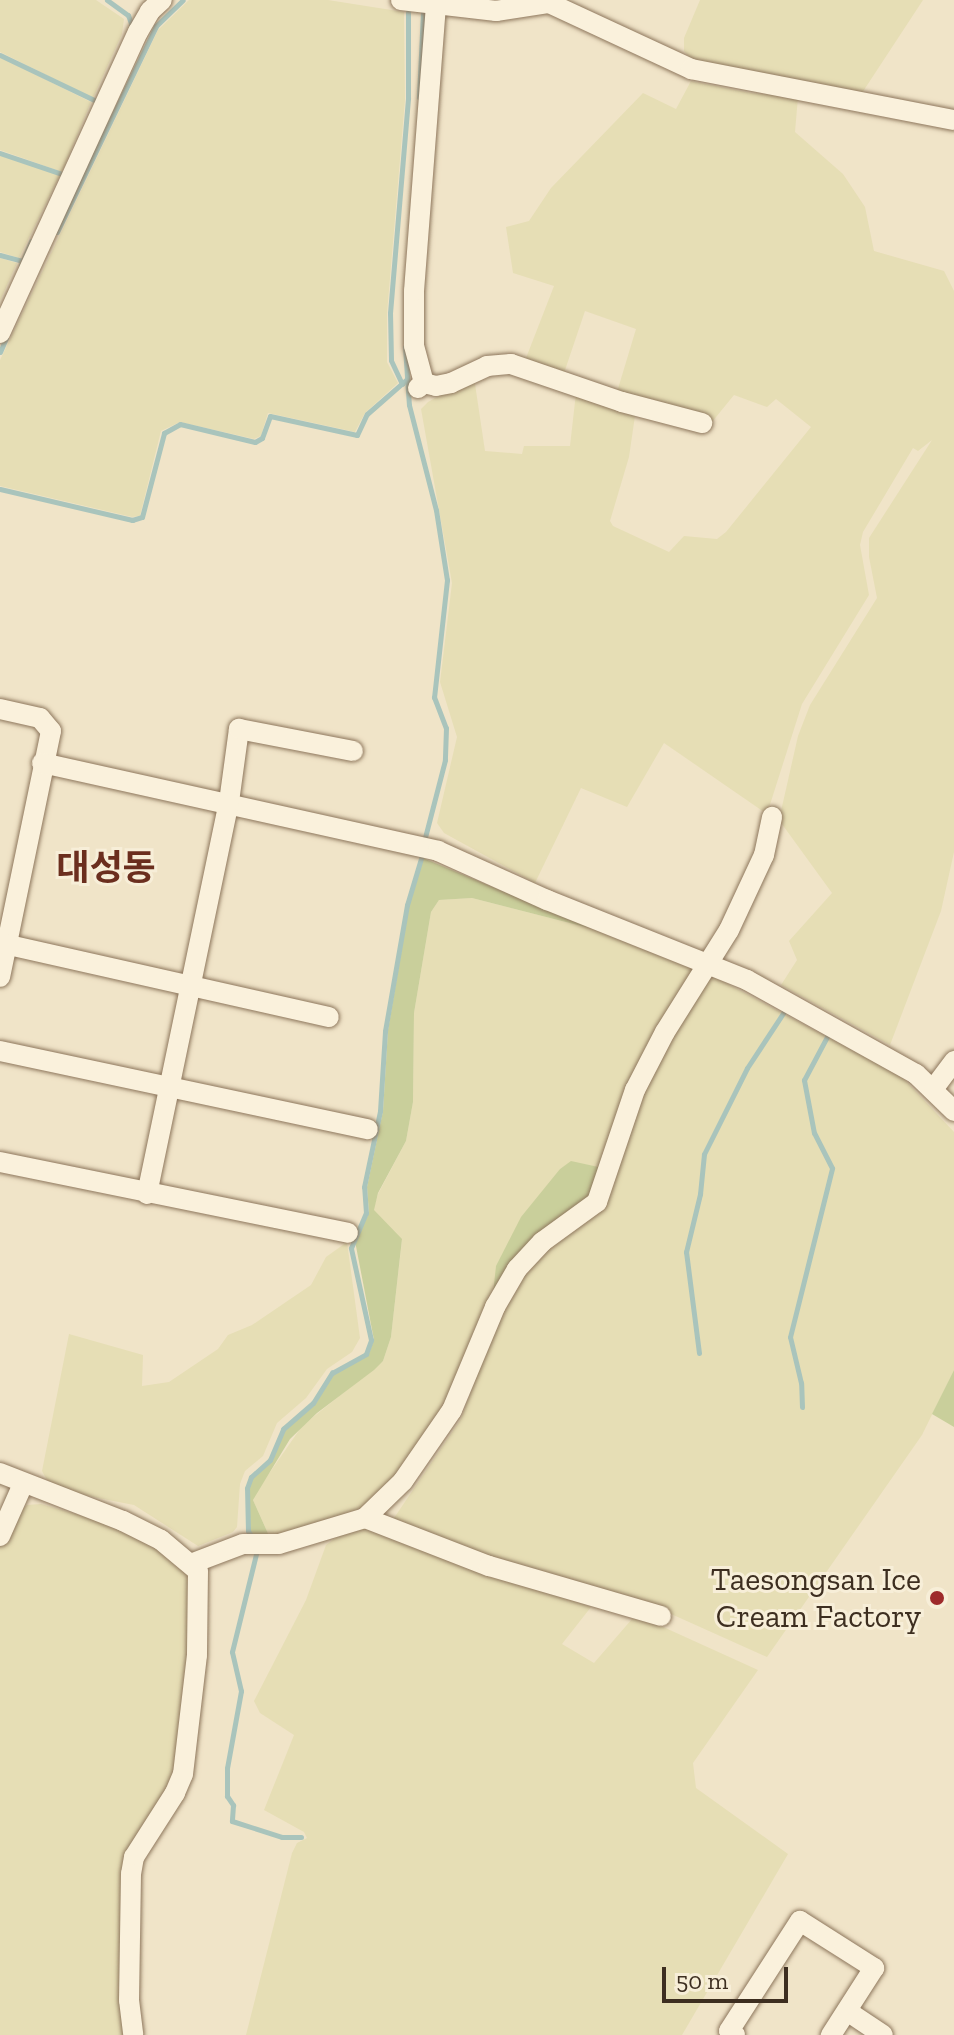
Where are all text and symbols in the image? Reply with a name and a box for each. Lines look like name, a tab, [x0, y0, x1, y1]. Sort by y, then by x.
district label: 대성동	[56, 846, 156, 890]
place label: Taesongsan Ice Cream Factory	[711, 1561, 921, 1636]
marker: Taesongsan Ice Cream Factory	[928, 1589, 946, 1607]
scale bar	[666, 1951, 792, 2001]
text: 50 m	[676, 1966, 728, 1995]

